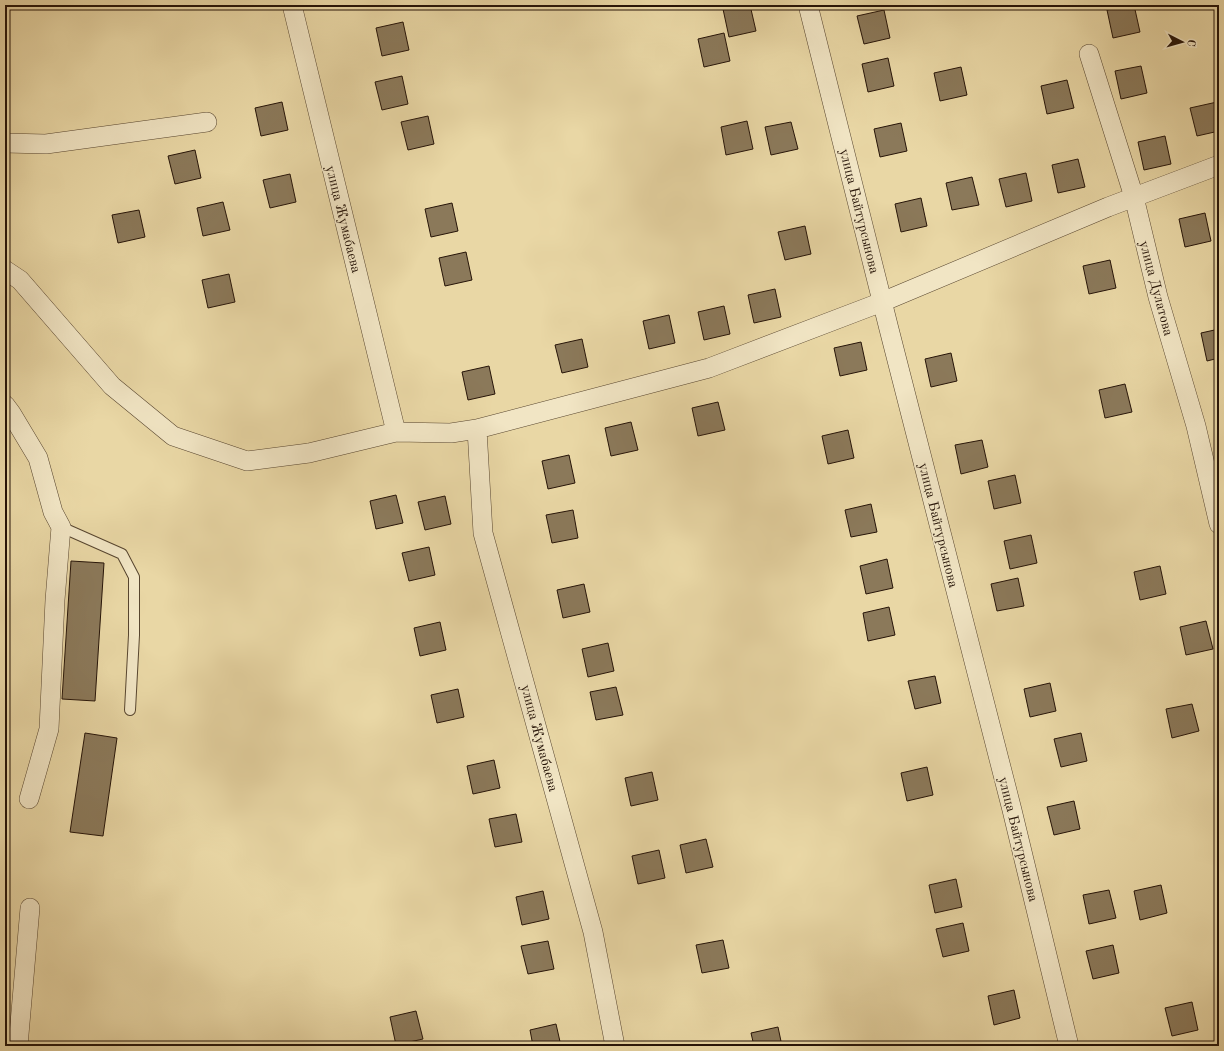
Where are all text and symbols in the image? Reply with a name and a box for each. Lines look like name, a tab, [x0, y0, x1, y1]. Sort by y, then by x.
north arrow	[1162, 22, 1202, 62]
text: С	[1185, 39, 1196, 47]
street label: улица Байтурсынова	[837, 147, 881, 275]
street label: улица Жумабаева	[323, 164, 363, 274]
street label: улица Дулатова	[1137, 239, 1175, 337]
street label: улица Байтурсынова	[916, 461, 960, 589]
street label: улица Жумабаева	[518, 683, 560, 793]
street label: улица Байтурсынова	[996, 775, 1040, 903]

